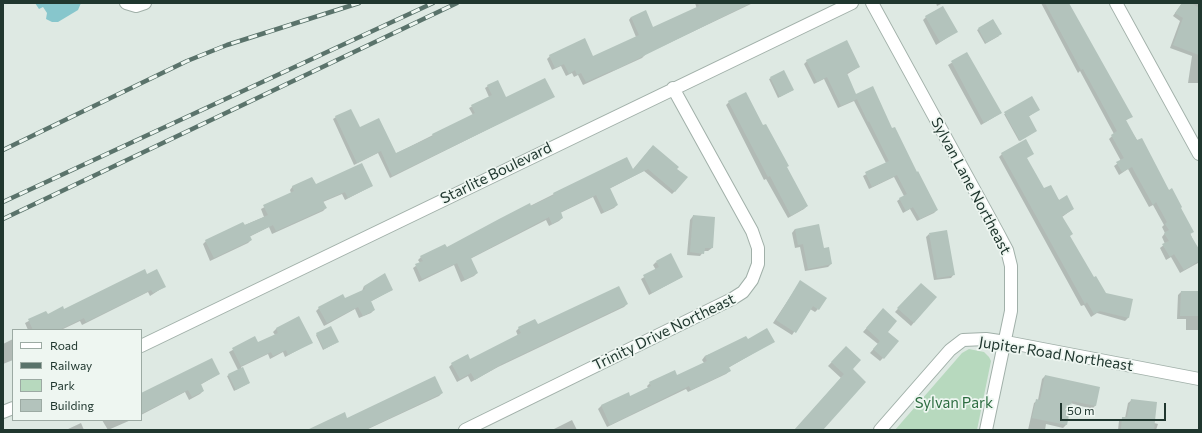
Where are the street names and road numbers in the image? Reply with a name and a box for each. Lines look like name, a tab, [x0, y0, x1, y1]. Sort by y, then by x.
street label: Sylvan Lane Northeast	[927, 114, 1015, 258]
street label: Starlite Boulevard	[437, 138, 555, 208]
street label: Trinity Drive Northeast	[590, 290, 738, 374]
street label: Jupiter Road Northeast	[978, 333, 1134, 375]

